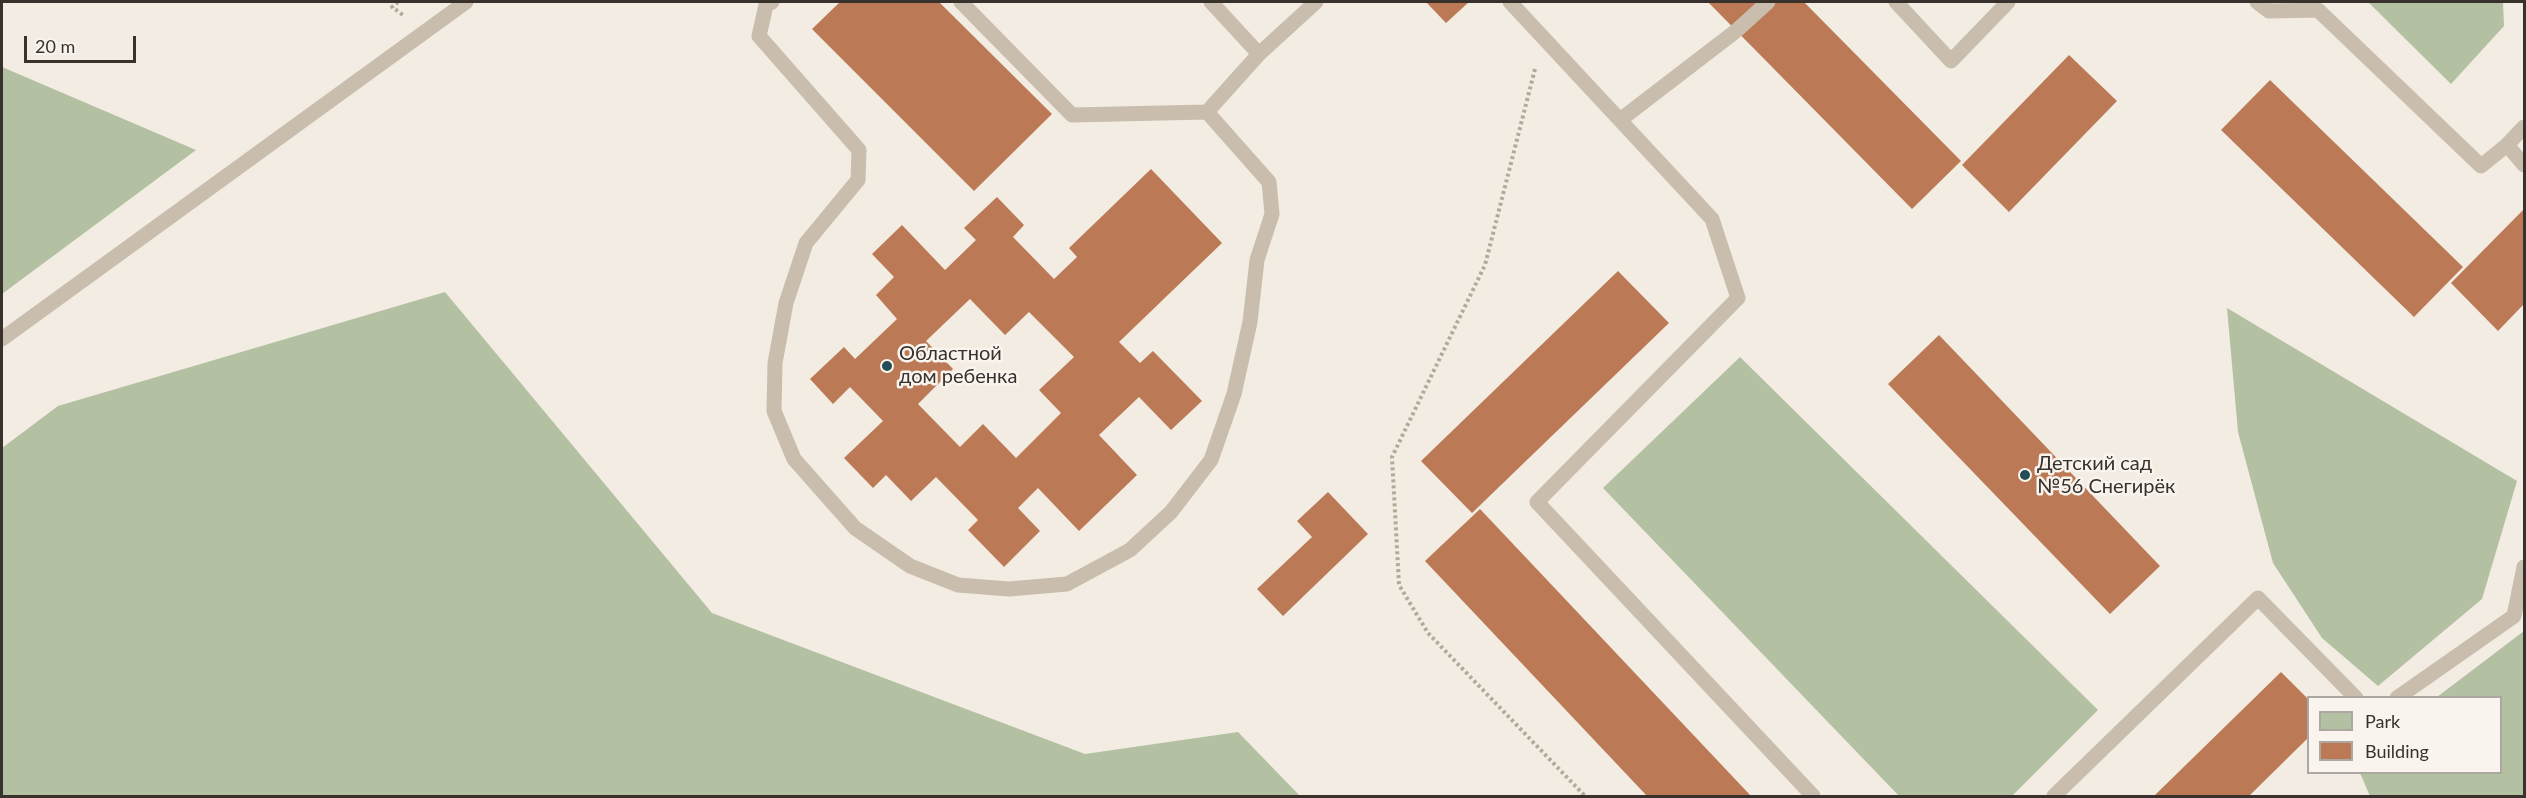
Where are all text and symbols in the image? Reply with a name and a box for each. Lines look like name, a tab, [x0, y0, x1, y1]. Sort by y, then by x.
scale bar	[27, 24, 140, 62]
text: 20 m	[35, 35, 75, 57]
place label: Областной дом ребенка	[899, 342, 1017, 389]
marker: Областной дом ребенка	[880, 359, 894, 373]
place label: Детский сад №56 Снегирёк	[2037, 452, 2175, 499]
marker: Детский сад №56 Снегирёк	[2018, 468, 2032, 482]
legend	[2307, 696, 2502, 774]
text: Park	[2365, 710, 2400, 732]
text: Building	[2365, 740, 2429, 762]

